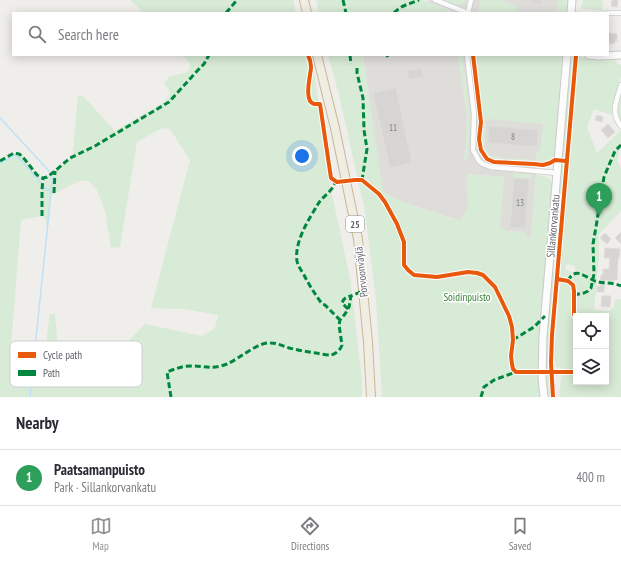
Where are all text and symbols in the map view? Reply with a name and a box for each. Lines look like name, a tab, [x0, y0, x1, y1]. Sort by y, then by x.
search box	[12, 12, 609, 56]
icon: search	[26, 23, 48, 45]
text: Search here	[58, 25, 119, 44]
house number: 11	[389, 122, 397, 133]
house number: 8	[511, 131, 515, 142]
your location	[292, 146, 312, 166]
pin: 1	[586, 183, 612, 216]
street label: Sillankorvankatu	[543, 194, 563, 258]
house number: 13	[516, 197, 524, 208]
road number: 25	[346, 216, 364, 232]
street label: Porvoonväylä	[351, 246, 371, 298]
park label: Soidinpuisto	[443, 290, 491, 304]
map controls	[573, 313, 609, 385]
button: locate	[573, 313, 609, 349]
legend	[10, 341, 142, 387]
text: Cycle path	[43, 348, 82, 362]
button: layers	[573, 349, 609, 385]
text: Path	[43, 366, 60, 380]
text: Nearby	[16, 412, 59, 434]
text: Paatsamanpuisto	[54, 460, 145, 479]
text: 1	[26, 469, 32, 486]
text: 400 m	[576, 469, 605, 486]
text: Park · Sillankorvankatu	[54, 479, 156, 496]
tab: Map	[90, 515, 112, 553]
tab: Directions	[291, 515, 329, 553]
tab: Saved	[509, 515, 531, 553]

